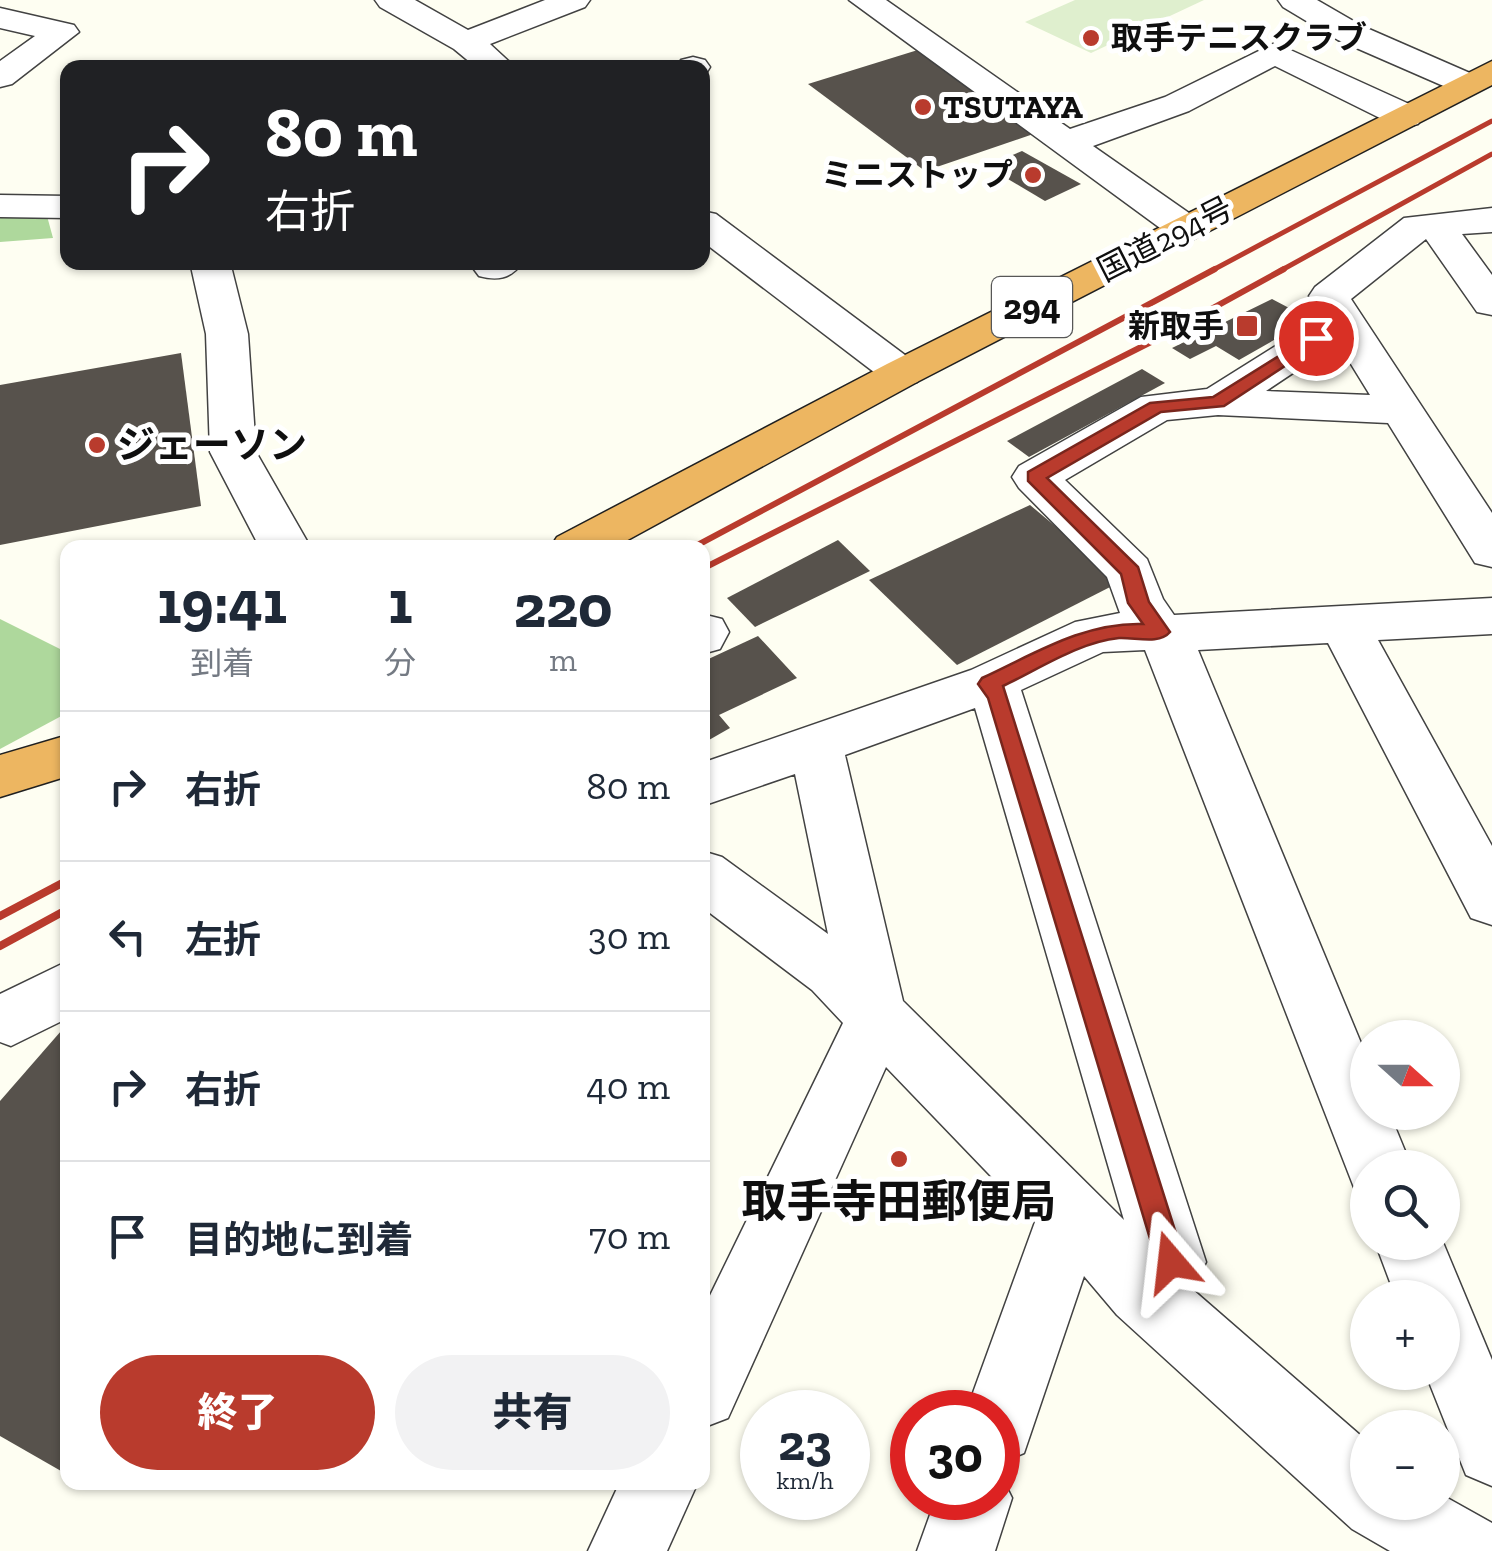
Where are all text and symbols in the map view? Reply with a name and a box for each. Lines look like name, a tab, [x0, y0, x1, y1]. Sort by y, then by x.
place label: 取手テニスクラブ	[1111, 19, 1367, 57]
marker: 取手テニスクラブ	[1080, 27, 1102, 49]
place label: TSUTAYA	[943, 88, 1083, 126]
text: 80 m	[265, 90, 417, 174]
marker: TSUTAYA	[912, 96, 934, 118]
icon: right	[100, 100, 230, 230]
place label: ミニストップ	[821, 156, 1013, 194]
marker: ミニストップ	[1022, 164, 1044, 186]
text: 右折	[265, 185, 355, 239]
street label: 国道294号	[1091, 189, 1239, 289]
road number: 294	[992, 277, 1072, 337]
pin	[1274, 296, 1359, 381]
place label: 新取手	[1128, 307, 1224, 345]
icon: arrive	[1289, 311, 1344, 366]
marker: 新取手	[1234, 313, 1260, 339]
place label: ジェーソン	[117, 422, 307, 468]
marker: ジェーソン	[86, 434, 108, 456]
text: 19:41	[157, 566, 287, 638]
text: 1	[388, 566, 412, 638]
text: 220	[514, 570, 613, 642]
text: m	[549, 641, 577, 679]
text: 到着	[190, 644, 254, 682]
text: 分	[384, 644, 416, 682]
icon: right	[100, 759, 155, 814]
text: 80 m	[586, 763, 670, 809]
text: 右折	[185, 767, 261, 813]
icon: left	[100, 909, 155, 964]
text: 30 m	[588, 913, 670, 959]
text: 左折	[185, 917, 261, 963]
north arrow	[1350, 1020, 1460, 1130]
map controls	[1350, 1020, 1460, 1520]
icon: right	[100, 1059, 155, 1114]
text: 40 m	[586, 1063, 670, 1109]
text: 右折	[185, 1067, 261, 1113]
marker: 取手寺田郵便局	[888, 1148, 910, 1170]
button: search	[1350, 1150, 1460, 1260]
place label: 取手寺田郵便局	[741, 1175, 1057, 1229]
icon: arrive	[100, 1209, 155, 1264]
position arrow	[1119, 1210, 1223, 1314]
text: 70 m	[589, 1213, 670, 1259]
text: 目的地に到着	[185, 1217, 413, 1263]
button: +	[1350, 1280, 1460, 1390]
button: 終了	[100, 1355, 375, 1470]
button: 共有	[395, 1355, 670, 1470]
speed limit sign: 30	[890, 1390, 1020, 1520]
button: −	[1350, 1410, 1460, 1520]
text: 23	[778, 1413, 832, 1473]
text: km/h	[776, 1465, 834, 1495]

